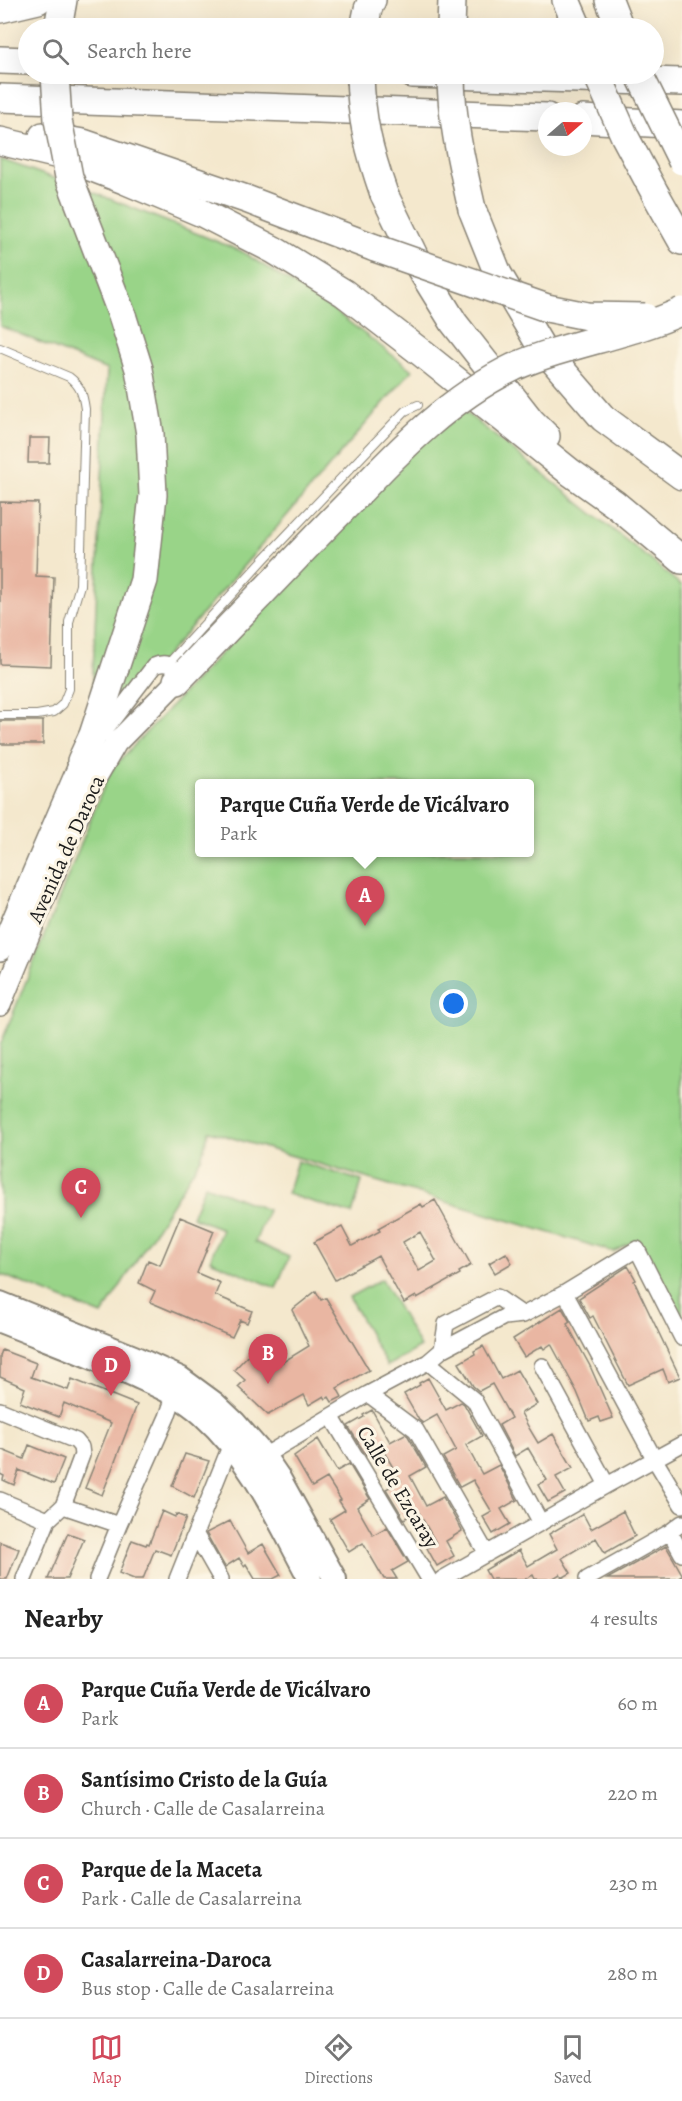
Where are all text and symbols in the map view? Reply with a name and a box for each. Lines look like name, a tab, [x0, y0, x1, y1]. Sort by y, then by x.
search box	[18, 18, 664, 84]
icon: search	[39, 35, 72, 68]
text: Search here	[87, 36, 192, 66]
north arrow	[538, 102, 592, 156]
street label: Avenida de Daroca	[20, 770, 111, 928]
popup	[195, 779, 534, 857]
text: Parque Cuña Verde de Vicálvaro	[220, 790, 509, 820]
text: Park	[220, 820, 257, 847]
pin: A	[346, 876, 385, 926]
your location	[439, 989, 468, 1018]
pin: C	[62, 1168, 100, 1218]
pin: B	[248, 1334, 288, 1384]
pin: D	[92, 1346, 130, 1396]
street label: Calle de Ezcaray	[350, 1421, 446, 1554]
text: Nearby	[24, 1601, 103, 1636]
text: 4 results	[590, 1605, 658, 1632]
text: Parque Cuña Verde de Vicálvaro	[81, 1675, 371, 1705]
text: A	[37, 1690, 50, 1717]
text: 60 m	[618, 1690, 658, 1717]
text: Park	[81, 1705, 119, 1732]
text: Santísimo Cristo de la Guía	[81, 1765, 328, 1795]
text: B	[37, 1780, 50, 1807]
text: 220 m	[608, 1780, 658, 1807]
text: Church · Calle de Casalarreina	[81, 1795, 325, 1822]
text: Parque de la Maceta	[81, 1855, 262, 1885]
text: C	[37, 1870, 50, 1897]
text: 230 m	[609, 1870, 658, 1897]
text: Park · Calle de Casalarreina	[81, 1885, 302, 1912]
text: Casalarreina-Daroca	[81, 1945, 272, 1975]
text: D	[37, 1960, 50, 1987]
text: 280 m	[608, 1960, 658, 1987]
text: Bus stop · Calle de Casalarreina	[81, 1975, 334, 2002]
tab: Map	[90, 2031, 123, 2089]
tab: Directions	[304, 2031, 373, 2089]
tab: Saved	[554, 2031, 592, 2089]

